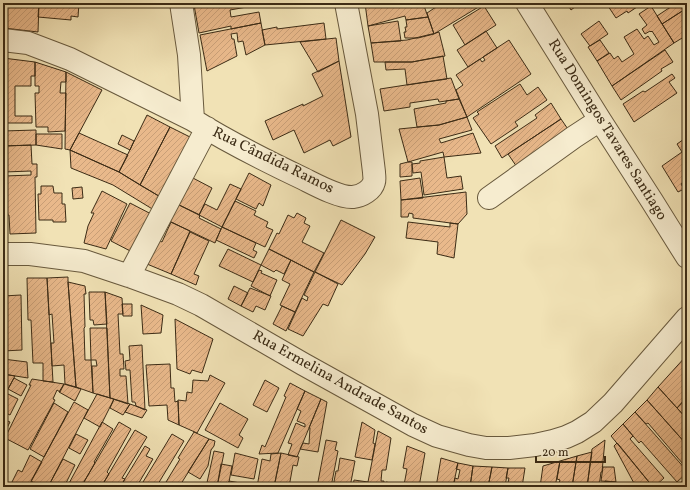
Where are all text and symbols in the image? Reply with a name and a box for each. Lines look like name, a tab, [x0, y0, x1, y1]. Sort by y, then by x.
street label: Rua Domingos Tavares Santiago	[542, 35, 672, 225]
street label: Rua Cândida Ramos	[209, 122, 337, 200]
street label: Rua Ermelina Andrade Santos	[248, 326, 432, 440]
scale bar	[536, 438, 605, 464]
text: 20 m	[542, 445, 569, 461]

